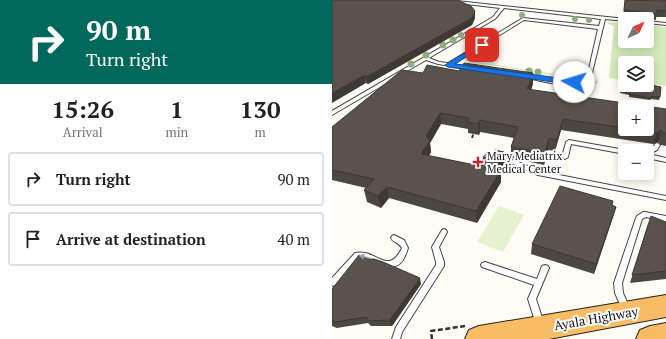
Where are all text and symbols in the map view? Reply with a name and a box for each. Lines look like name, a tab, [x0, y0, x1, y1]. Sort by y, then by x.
text: 90 m	[86, 11, 151, 48]
north arrow	[618, 12, 654, 48]
map controls	[618, 12, 654, 180]
icon: right	[20, 16, 72, 68]
pin	[465, 28, 499, 62]
icon: arrive	[471, 34, 493, 56]
text: Turn right	[86, 47, 168, 71]
button: layers	[618, 56, 654, 92]
position arrow	[553, 61, 595, 103]
text: 15:26	[51, 93, 114, 125]
text: 1	[170, 93, 184, 125]
text: 130	[240, 93, 280, 125]
button: +	[618, 100, 654, 136]
text: Arrival	[63, 123, 103, 141]
text: min	[165, 123, 188, 141]
text: m	[255, 123, 266, 141]
button: −	[618, 144, 654, 180]
place label: Mary Mediatrix Medical Center	[487, 149, 562, 176]
marker: Mary Mediatrix Medical Center	[472, 156, 484, 168]
icon: right	[22, 168, 44, 190]
text: Turn right	[56, 169, 131, 189]
text: 90 m	[277, 169, 310, 189]
icon: arrive	[22, 228, 44, 250]
text: Arrive at destination	[56, 229, 206, 249]
text: 40 m	[277, 229, 310, 249]
one-way arrow	[358, 254, 370, 260]
street label: Ayala Highway	[553, 302, 640, 334]

